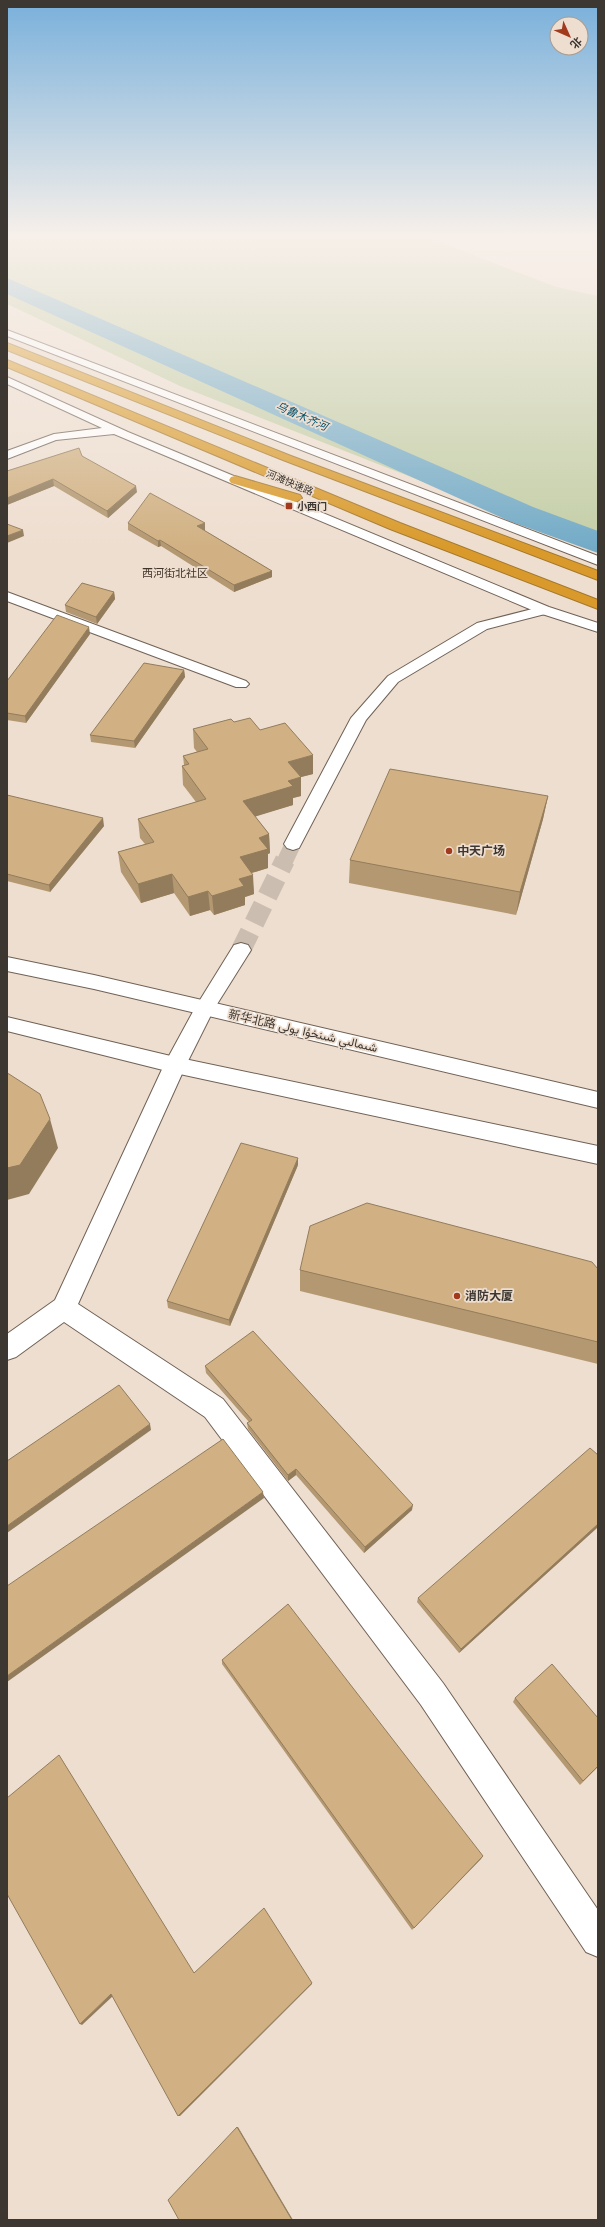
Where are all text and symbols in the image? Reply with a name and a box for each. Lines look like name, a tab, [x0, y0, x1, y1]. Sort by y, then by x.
north arrow	[549, 16, 589, 56]
text: 北	[567, 34, 586, 53]
water label: 乌鲁木齐河	[274, 398, 332, 435]
street label: 河滩快速路	[264, 466, 316, 499]
place label: 小西门	[297, 499, 327, 514]
marker: 小西门	[284, 501, 294, 511]
district label: 西河街北社区	[142, 565, 208, 581]
place label: 中天广场	[457, 842, 505, 860]
marker: 中天广场	[444, 846, 454, 856]
street label: 新华北路 شىمالىي شىنخۇا يولى	[226, 1005, 379, 1058]
place label: 消防大厦	[465, 1287, 513, 1305]
marker: 消防大厦	[452, 1291, 462, 1301]

